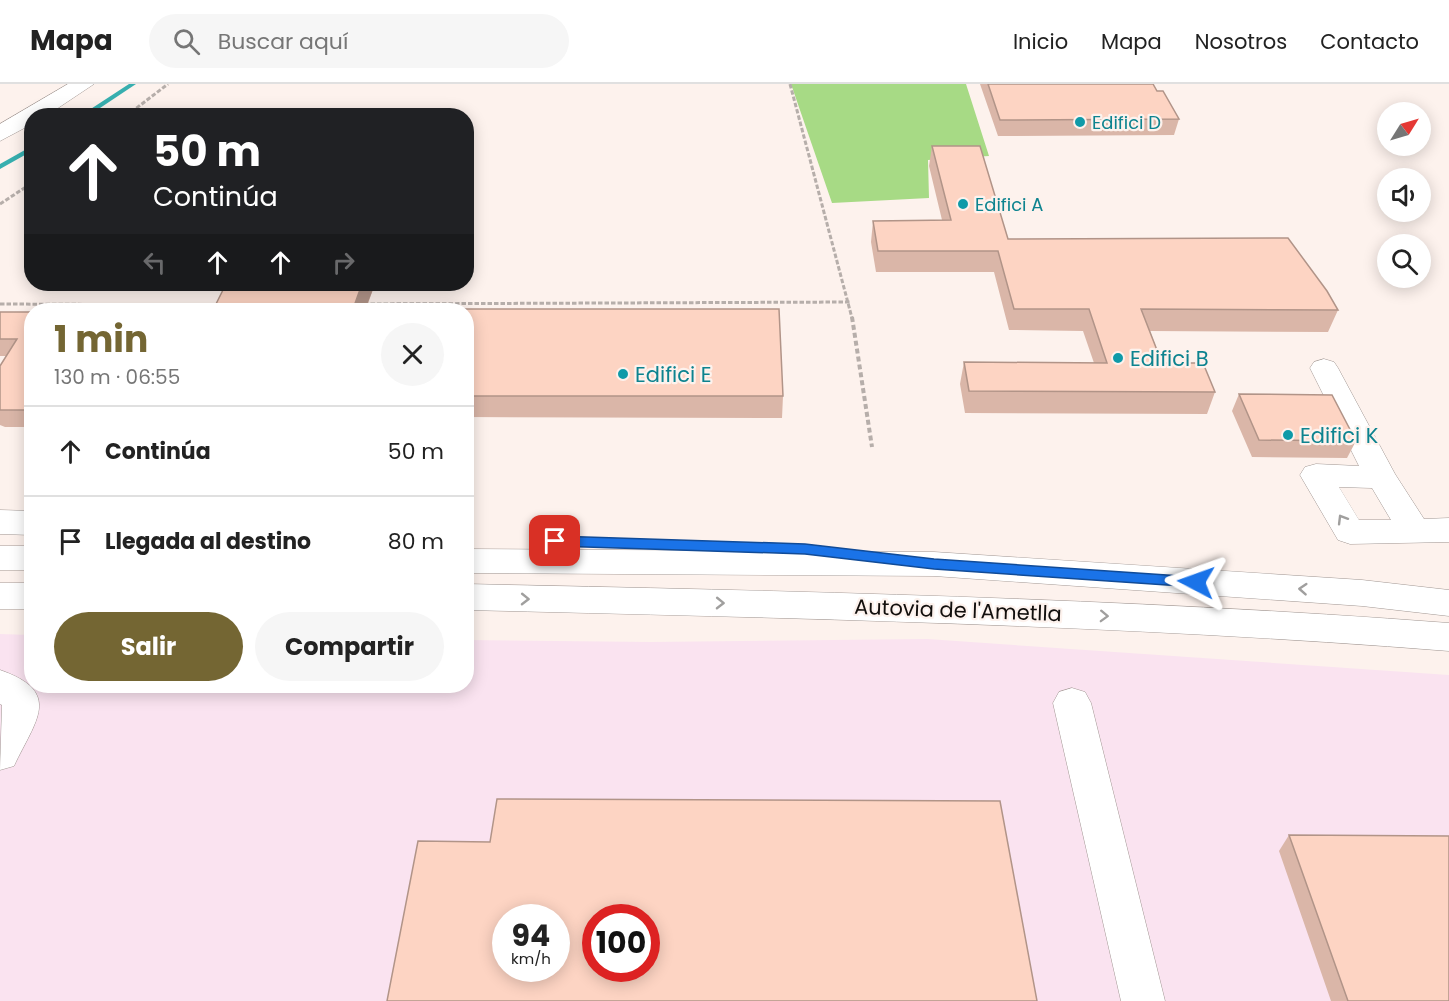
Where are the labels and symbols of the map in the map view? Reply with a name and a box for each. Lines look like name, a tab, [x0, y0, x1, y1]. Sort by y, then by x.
north arrow	[1377, 102, 1431, 156]
place label: Edifici D	[1092, 110, 1161, 135]
marker: Edifici D	[1073, 115, 1087, 129]
place label: Edifici A	[975, 192, 1043, 217]
marker: Edifici A	[956, 197, 970, 211]
place label: Edifici B	[1130, 344, 1209, 373]
marker: Edifici B	[1111, 351, 1125, 365]
place label: Edifici E	[635, 360, 712, 389]
marker: Edifici E	[616, 367, 630, 381]
place label: Edifici K	[1300, 421, 1379, 450]
marker: Edifici K	[1281, 428, 1295, 442]
pin	[529, 515, 580, 566]
one-way arrow	[1338, 515, 1350, 525]
position arrow	[1164, 550, 1228, 614]
one-way arrow	[1299, 583, 1308, 596]
one-way arrow	[520, 592, 529, 605]
street label: Autovia de l'Ametlla	[854, 592, 1062, 628]
one-way arrow	[715, 596, 724, 609]
one-way arrow	[1099, 609, 1108, 622]
speed limit sign: 100	[582, 904, 660, 982]

